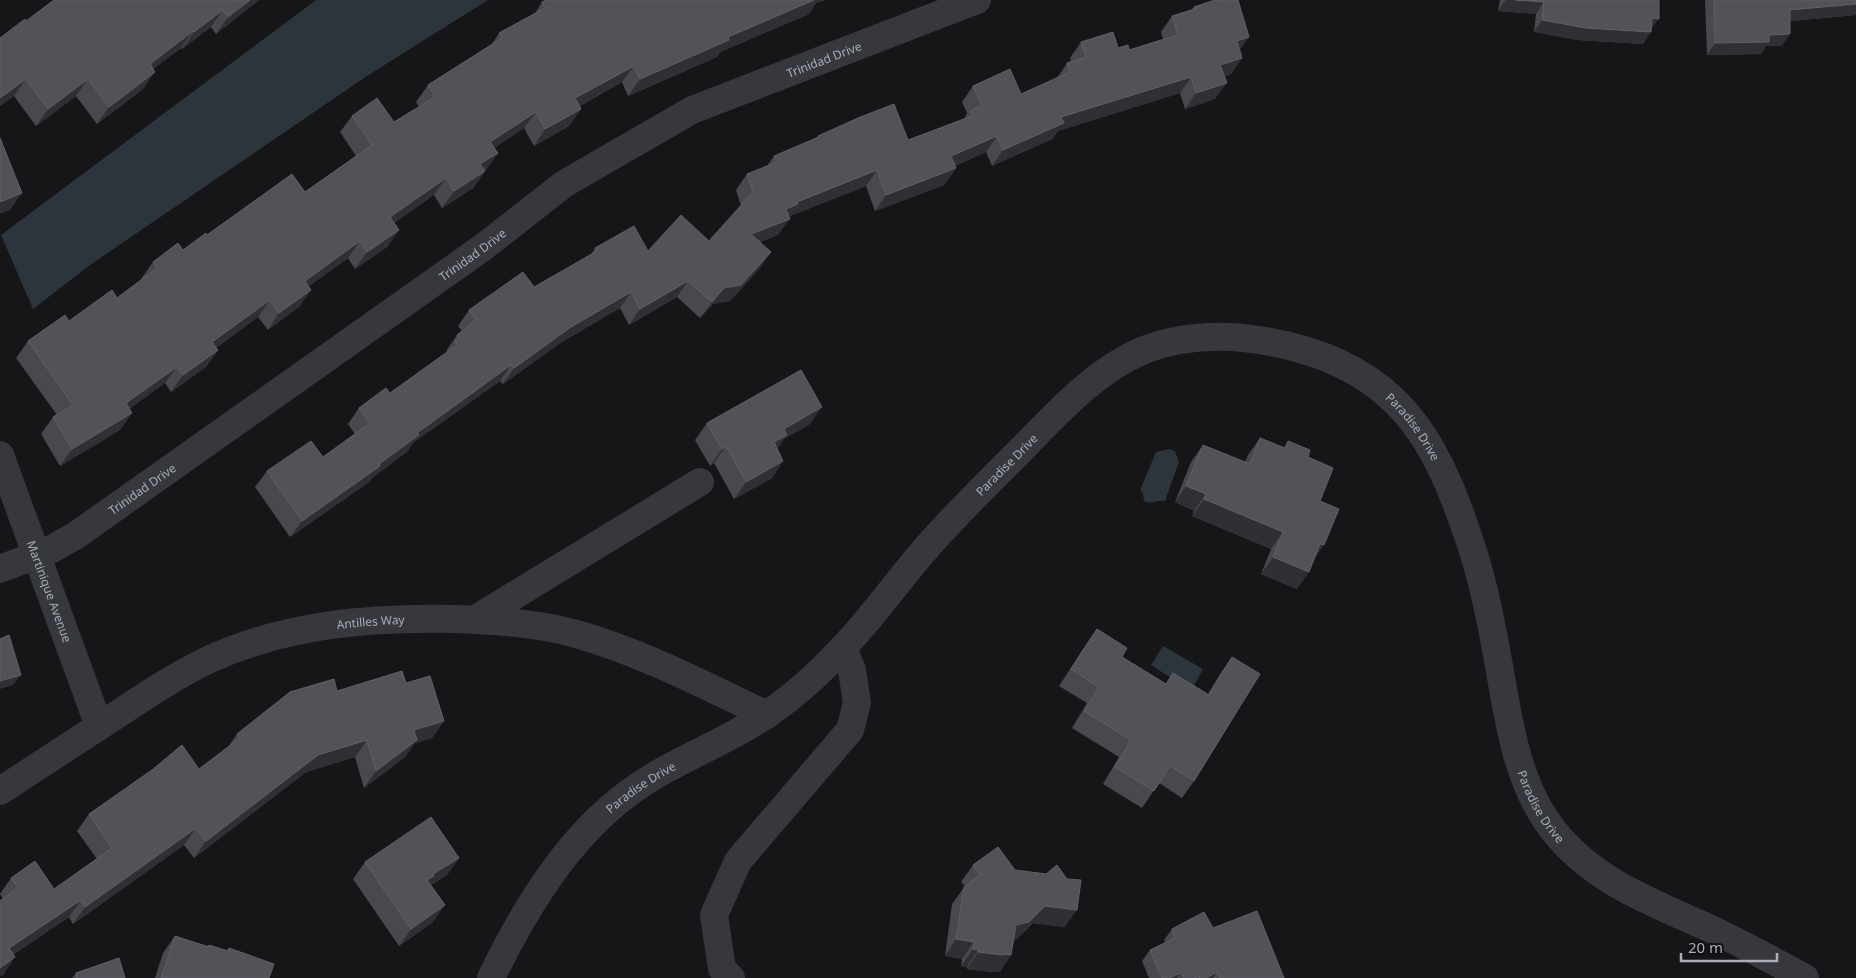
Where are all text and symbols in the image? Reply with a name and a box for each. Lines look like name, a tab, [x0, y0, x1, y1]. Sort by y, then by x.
street label: Trinidad Drive	[784, 37, 864, 81]
street label: Trinidad Drive	[435, 224, 509, 285]
street label: Paradise Drive	[1382, 389, 1444, 464]
street label: Paradise Drive	[972, 430, 1041, 499]
street label: Trinidad Drive	[105, 459, 179, 518]
street label: Martinique Avenue	[23, 538, 76, 645]
street label: Antilles Way	[336, 611, 406, 633]
street label: Paradise Drive	[602, 757, 679, 817]
street label: Paradise Drive	[1514, 768, 1569, 847]
scale bar	[1681, 930, 1777, 962]
text: 20 m	[1688, 937, 1723, 957]

